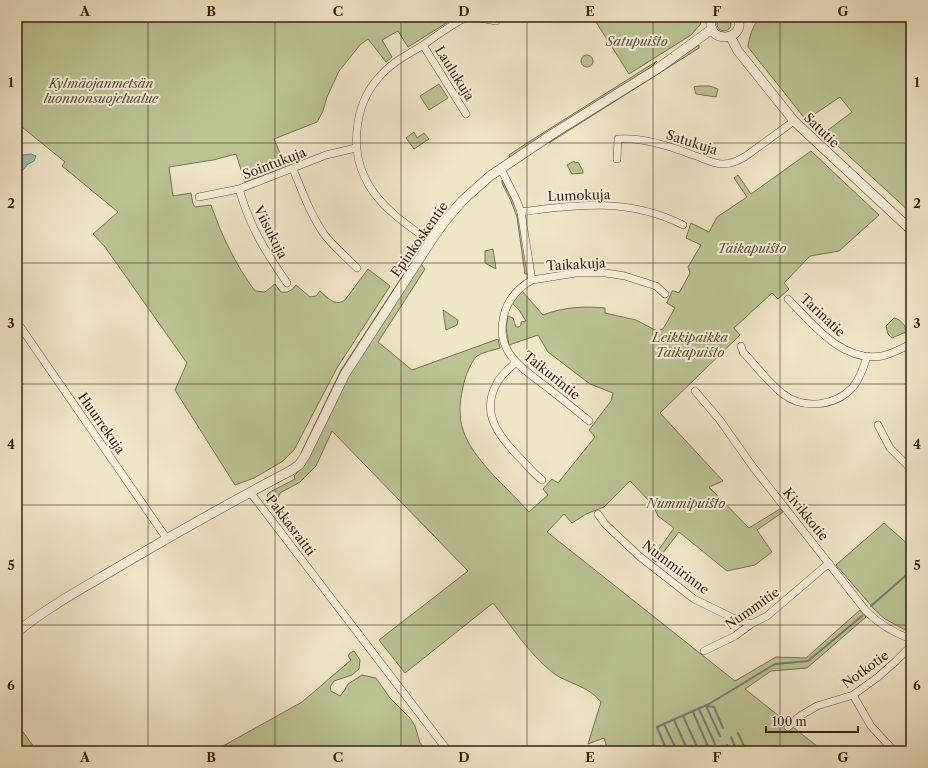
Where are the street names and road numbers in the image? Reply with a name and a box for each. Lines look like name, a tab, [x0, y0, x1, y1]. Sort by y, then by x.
street label: Laulukuja	[432, 43, 478, 103]
street label: Satutie	[801, 109, 843, 151]
street label: Satukuja	[664, 126, 720, 158]
street label: Sointukuja	[240, 144, 308, 182]
street label: Lumokuja	[547, 186, 611, 204]
street label: Epinkoskentie	[387, 198, 451, 280]
street label: Viisukuja	[250, 202, 291, 261]
street label: Taikakuja	[546, 254, 606, 274]
street label: Tarinatie	[797, 290, 849, 340]
street label: Taikurintie	[520, 347, 584, 403]
street label: Huurrekuja	[75, 389, 129, 457]
street label: Kivikkotie	[780, 484, 832, 544]
street label: Pakkasraitti	[263, 491, 319, 559]
street label: Nummirinne	[639, 537, 713, 597]
street label: Nummitie	[722, 584, 782, 632]
street label: Notkotie	[839, 647, 891, 691]

